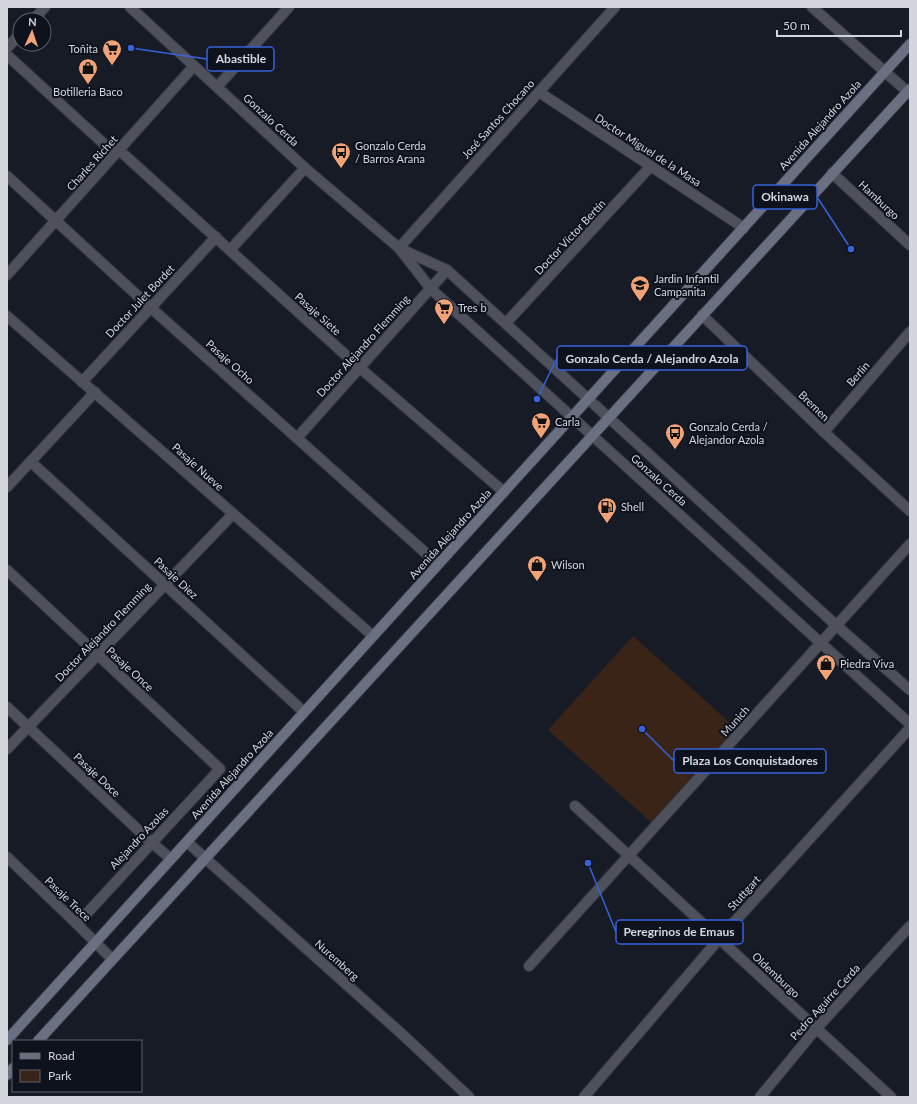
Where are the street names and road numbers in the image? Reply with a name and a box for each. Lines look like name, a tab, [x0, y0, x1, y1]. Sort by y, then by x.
street label: José Santos Chocano	[459, 76, 537, 161]
street label: Avenida Alejandro Azola	[776, 77, 863, 172]
street label: Gonzalo Cerda	[241, 91, 302, 149]
street label: Doctor Miguel de la Masa	[593, 110, 704, 189]
street label: Charles Richet	[64, 132, 120, 193]
street label: Hamburgo	[856, 178, 902, 222]
street label: Doctor Víctor Bertín	[532, 196, 608, 277]
street label: Doctor Julet Bordet	[103, 261, 177, 340]
street label: Pasaje Siete	[293, 290, 344, 338]
street label: Doctor Alejandro Flemming	[314, 292, 412, 399]
street label: Pasaje Ocho	[204, 337, 257, 386]
street label: Berlin	[843, 359, 872, 389]
street label: Bremen	[796, 388, 832, 423]
street label: Pasaje Nueve	[170, 440, 227, 493]
street label: Gonzalo Cerda	[629, 451, 690, 508]
street label: Avenida Alejandro Azola	[406, 486, 493, 581]
street label: Pasaje Diez	[152, 554, 201, 601]
street label: Doctor Alejandro Flemming	[52, 579, 153, 684]
street label: Pasaje Once	[104, 644, 157, 694]
street label: Munich	[718, 703, 752, 739]
street label: Avenida Alejandro Azola	[188, 726, 275, 821]
street label: Pasaje Doce	[71, 750, 123, 800]
street label: Alejandro Azolas	[107, 804, 171, 871]
street label: Stuttgart	[725, 873, 763, 913]
street label: Pasaje Trece	[43, 874, 94, 924]
street label: Nuremberg	[313, 937, 362, 983]
street label: Oldemburgo	[750, 949, 803, 1000]
street label: Pedro Aguirre Cerda	[787, 961, 862, 1042]

